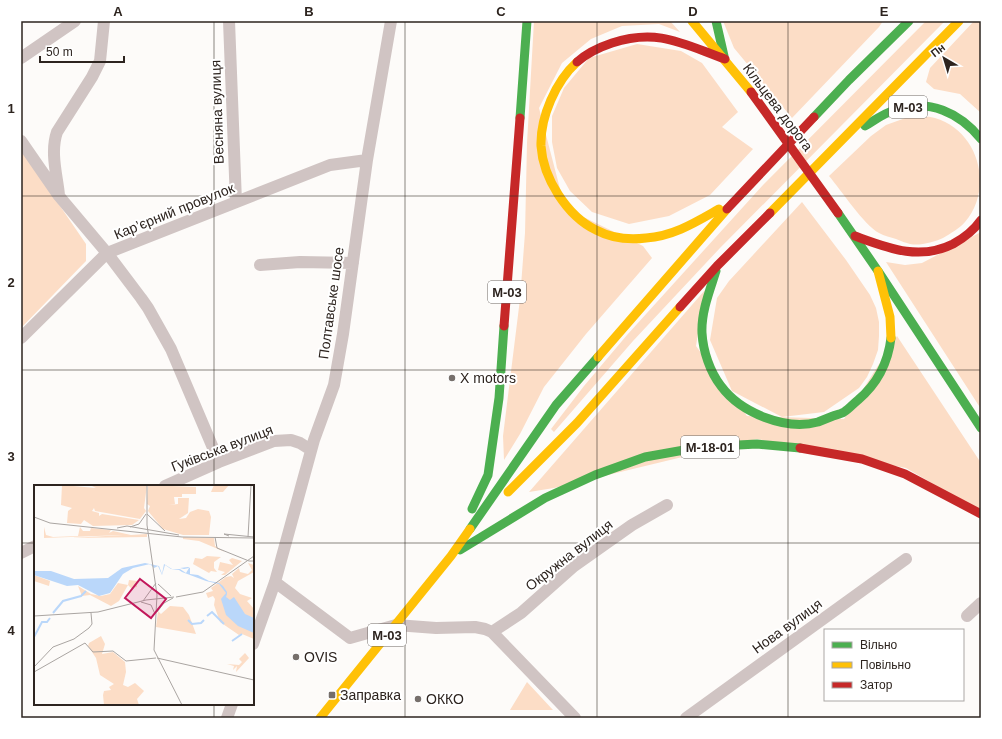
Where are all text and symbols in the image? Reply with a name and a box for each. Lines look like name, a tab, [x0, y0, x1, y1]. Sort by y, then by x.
text: A	[113, 4, 123, 19]
text: B	[304, 4, 314, 19]
text: C	[496, 4, 506, 19]
text: D	[688, 4, 698, 19]
text: E	[880, 4, 889, 19]
scale bar	[40, 38, 124, 64]
north arrow	[924, 38, 964, 78]
text: Пн	[928, 41, 947, 59]
text: 50 m	[46, 45, 73, 59]
street label: Весняна вулиця	[207, 60, 227, 164]
street label: Кільцева дорога	[740, 60, 816, 154]
road number: М-03	[889, 96, 927, 118]
text: 1	[7, 101, 15, 116]
street label: Кар’єрний провулок	[112, 179, 237, 242]
street label: Полтавське шосе	[315, 246, 347, 360]
text: 2	[7, 275, 15, 290]
road number: М-03	[488, 281, 526, 303]
place label: Х motors	[460, 370, 516, 386]
marker: Х motors	[447, 373, 457, 383]
street label: Гуківська вулиця	[169, 421, 275, 475]
road number: М-18-01	[681, 436, 739, 458]
text: 3	[7, 449, 15, 464]
inset map	[34, 485, 254, 705]
street label: Окружна вулиця	[522, 516, 616, 594]
street label: Нова вулиця	[749, 595, 825, 657]
text: 4	[7, 623, 15, 638]
road number: М-03	[368, 624, 406, 646]
legend	[824, 629, 964, 701]
text: Вільно	[860, 638, 898, 652]
place label: OVIS	[304, 649, 337, 665]
marker: OVIS	[291, 652, 301, 662]
text: Повільно	[860, 658, 911, 672]
text: Затор	[860, 678, 893, 692]
place label: Заправка	[340, 687, 401, 703]
marker: Заправка	[327, 690, 337, 700]
place label: ОККО	[426, 691, 464, 707]
marker: ОККО	[413, 694, 423, 704]

